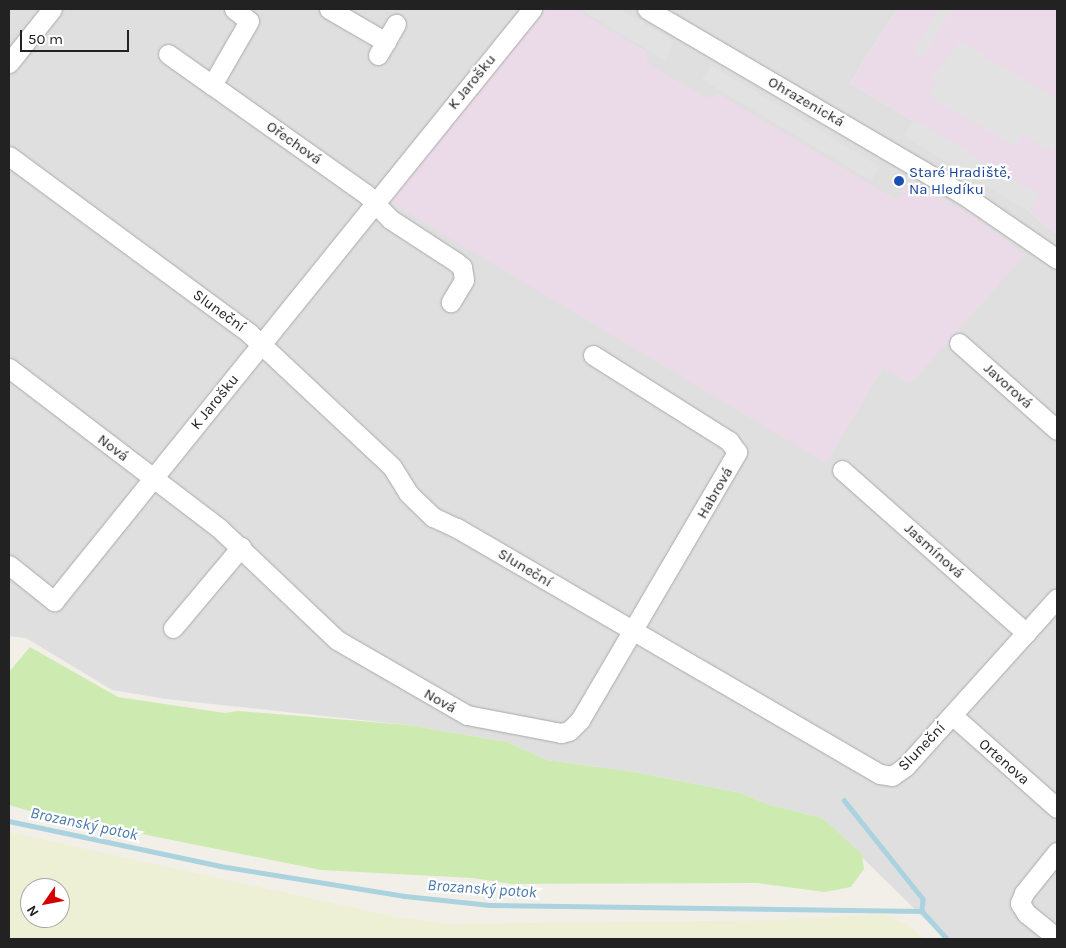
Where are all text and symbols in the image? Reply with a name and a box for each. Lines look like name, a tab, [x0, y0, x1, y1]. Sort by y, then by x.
scale bar	[22, 20, 131, 52]
text: 50 m	[28, 30, 63, 48]
street label: K Jarošku	[444, 51, 500, 113]
street label: Ohrazenická	[765, 73, 847, 131]
street label: Ořechová	[263, 117, 325, 169]
place label: Staré Hradiště, Na Hledíku	[909, 163, 1010, 198]
marker: Staré Hradiště, Na Hledíku	[893, 175, 905, 187]
street label: Sluneční	[189, 286, 249, 336]
street label: Javorová	[980, 359, 1036, 413]
street label: K Jarošku	[187, 371, 243, 433]
street label: Nová	[94, 431, 132, 465]
street label: Habrová	[693, 464, 737, 522]
street label: Jasmínová	[901, 520, 967, 582]
street label: Sluneční	[494, 545, 556, 591]
street label: Nová	[421, 685, 459, 717]
street label: Sluneční	[895, 719, 949, 775]
street label: Ortenova	[975, 735, 1033, 789]
water label: Brozanský potok	[28, 803, 140, 845]
water label: Brozanský potok	[427, 876, 537, 902]
north arrow	[20, 878, 70, 928]
text: N	[23, 902, 43, 920]

